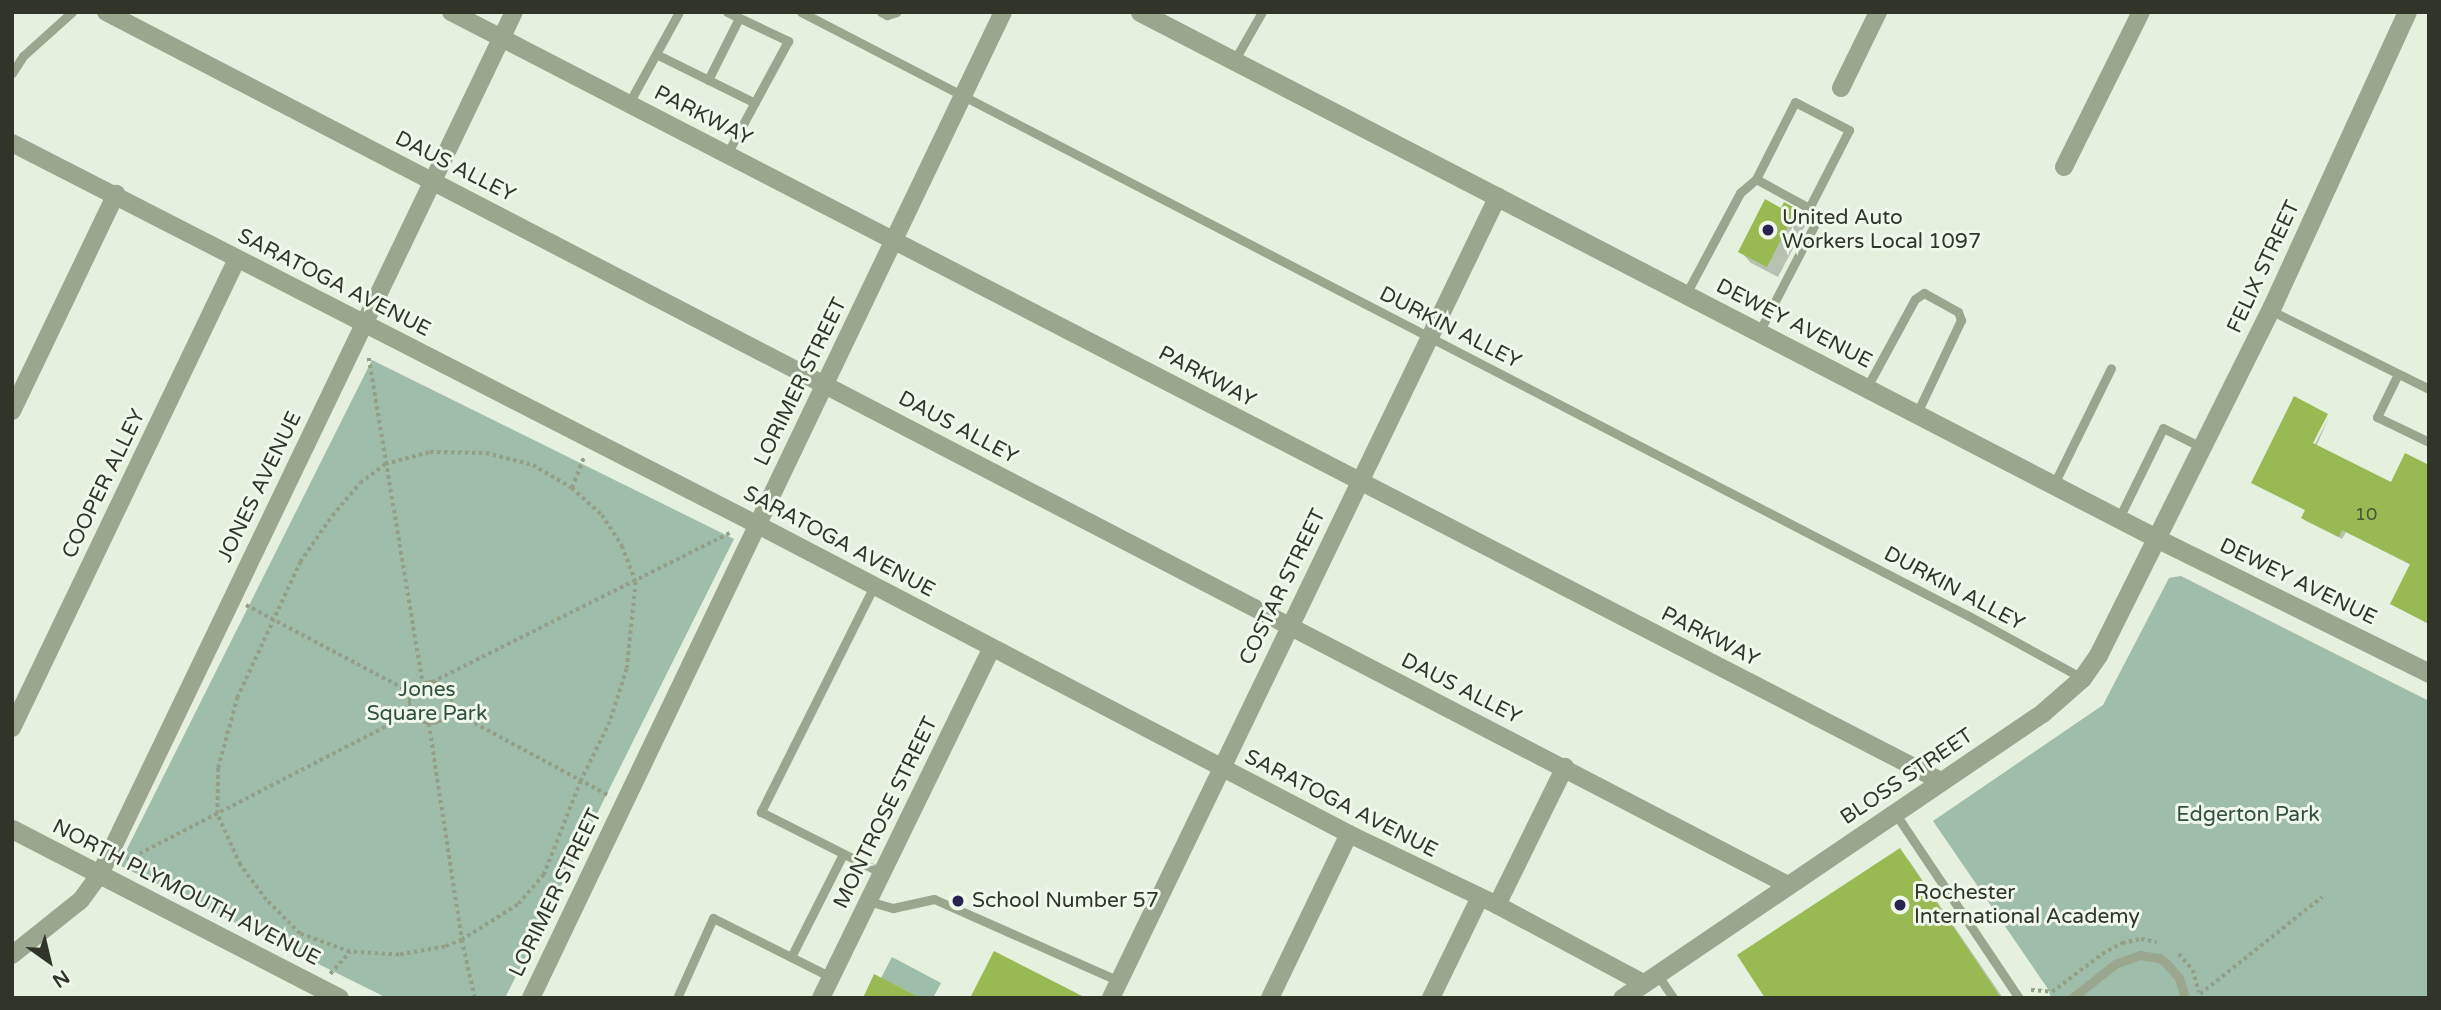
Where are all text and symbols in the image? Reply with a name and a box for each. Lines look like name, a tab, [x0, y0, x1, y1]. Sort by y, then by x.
street label: PARKWAY	[650, 81, 756, 151]
street label: DAUS ALLEY	[391, 126, 519, 208]
street label: FELIX STREET	[2222, 197, 2306, 337]
place label: United Auto Workers Local 1097	[1782, 205, 1981, 255]
marker: United Auto Workers Local 1097	[1760, 222, 1776, 238]
street label: SARATOGA AVENUE	[233, 223, 435, 343]
street label: DEWEY AVENUE	[1712, 274, 1876, 374]
street label: DURKIN ALLEY	[1375, 281, 1525, 375]
street label: LORIMER STREET	[749, 294, 853, 470]
street label: PARKWAY	[1154, 341, 1260, 413]
street label: DAUS ALLEY	[894, 386, 1022, 470]
street label: COOPER ALLEY	[57, 405, 151, 563]
street label: JONES AVENUE	[213, 408, 307, 566]
street label: SARATOGA AVENUE	[739, 481, 939, 603]
house number: 10	[2355, 503, 2377, 525]
street label: COSTAR STREET	[1234, 505, 1332, 669]
street label: DEWEY AVENUE	[2215, 533, 2381, 631]
street label: DURKIN ALLEY	[1879, 541, 2029, 637]
street label: PARKWAY	[1657, 602, 1763, 672]
street label: DAUS ALLEY	[1397, 648, 1525, 730]
park label: Jones Square Park	[367, 677, 487, 727]
street label: MONTROSE STREET	[829, 713, 943, 913]
street label: BLOSS STREET	[1836, 723, 1978, 831]
street label: SARATOGA AVENUE	[1240, 744, 1442, 864]
park label: Edgerton Park	[2176, 802, 2320, 828]
street label: LORIMER STREET	[504, 805, 608, 981]
street label: NORTH PLYMOUTH AVENUE	[48, 814, 324, 972]
place label: Rochester International Academy	[1914, 880, 2140, 930]
place label: School Number 57	[972, 888, 1159, 914]
marker: School Number 57	[950, 893, 966, 909]
marker: Rochester International Academy	[1892, 897, 1908, 913]
north arrow	[14, 926, 84, 996]
text: N	[48, 965, 73, 992]

